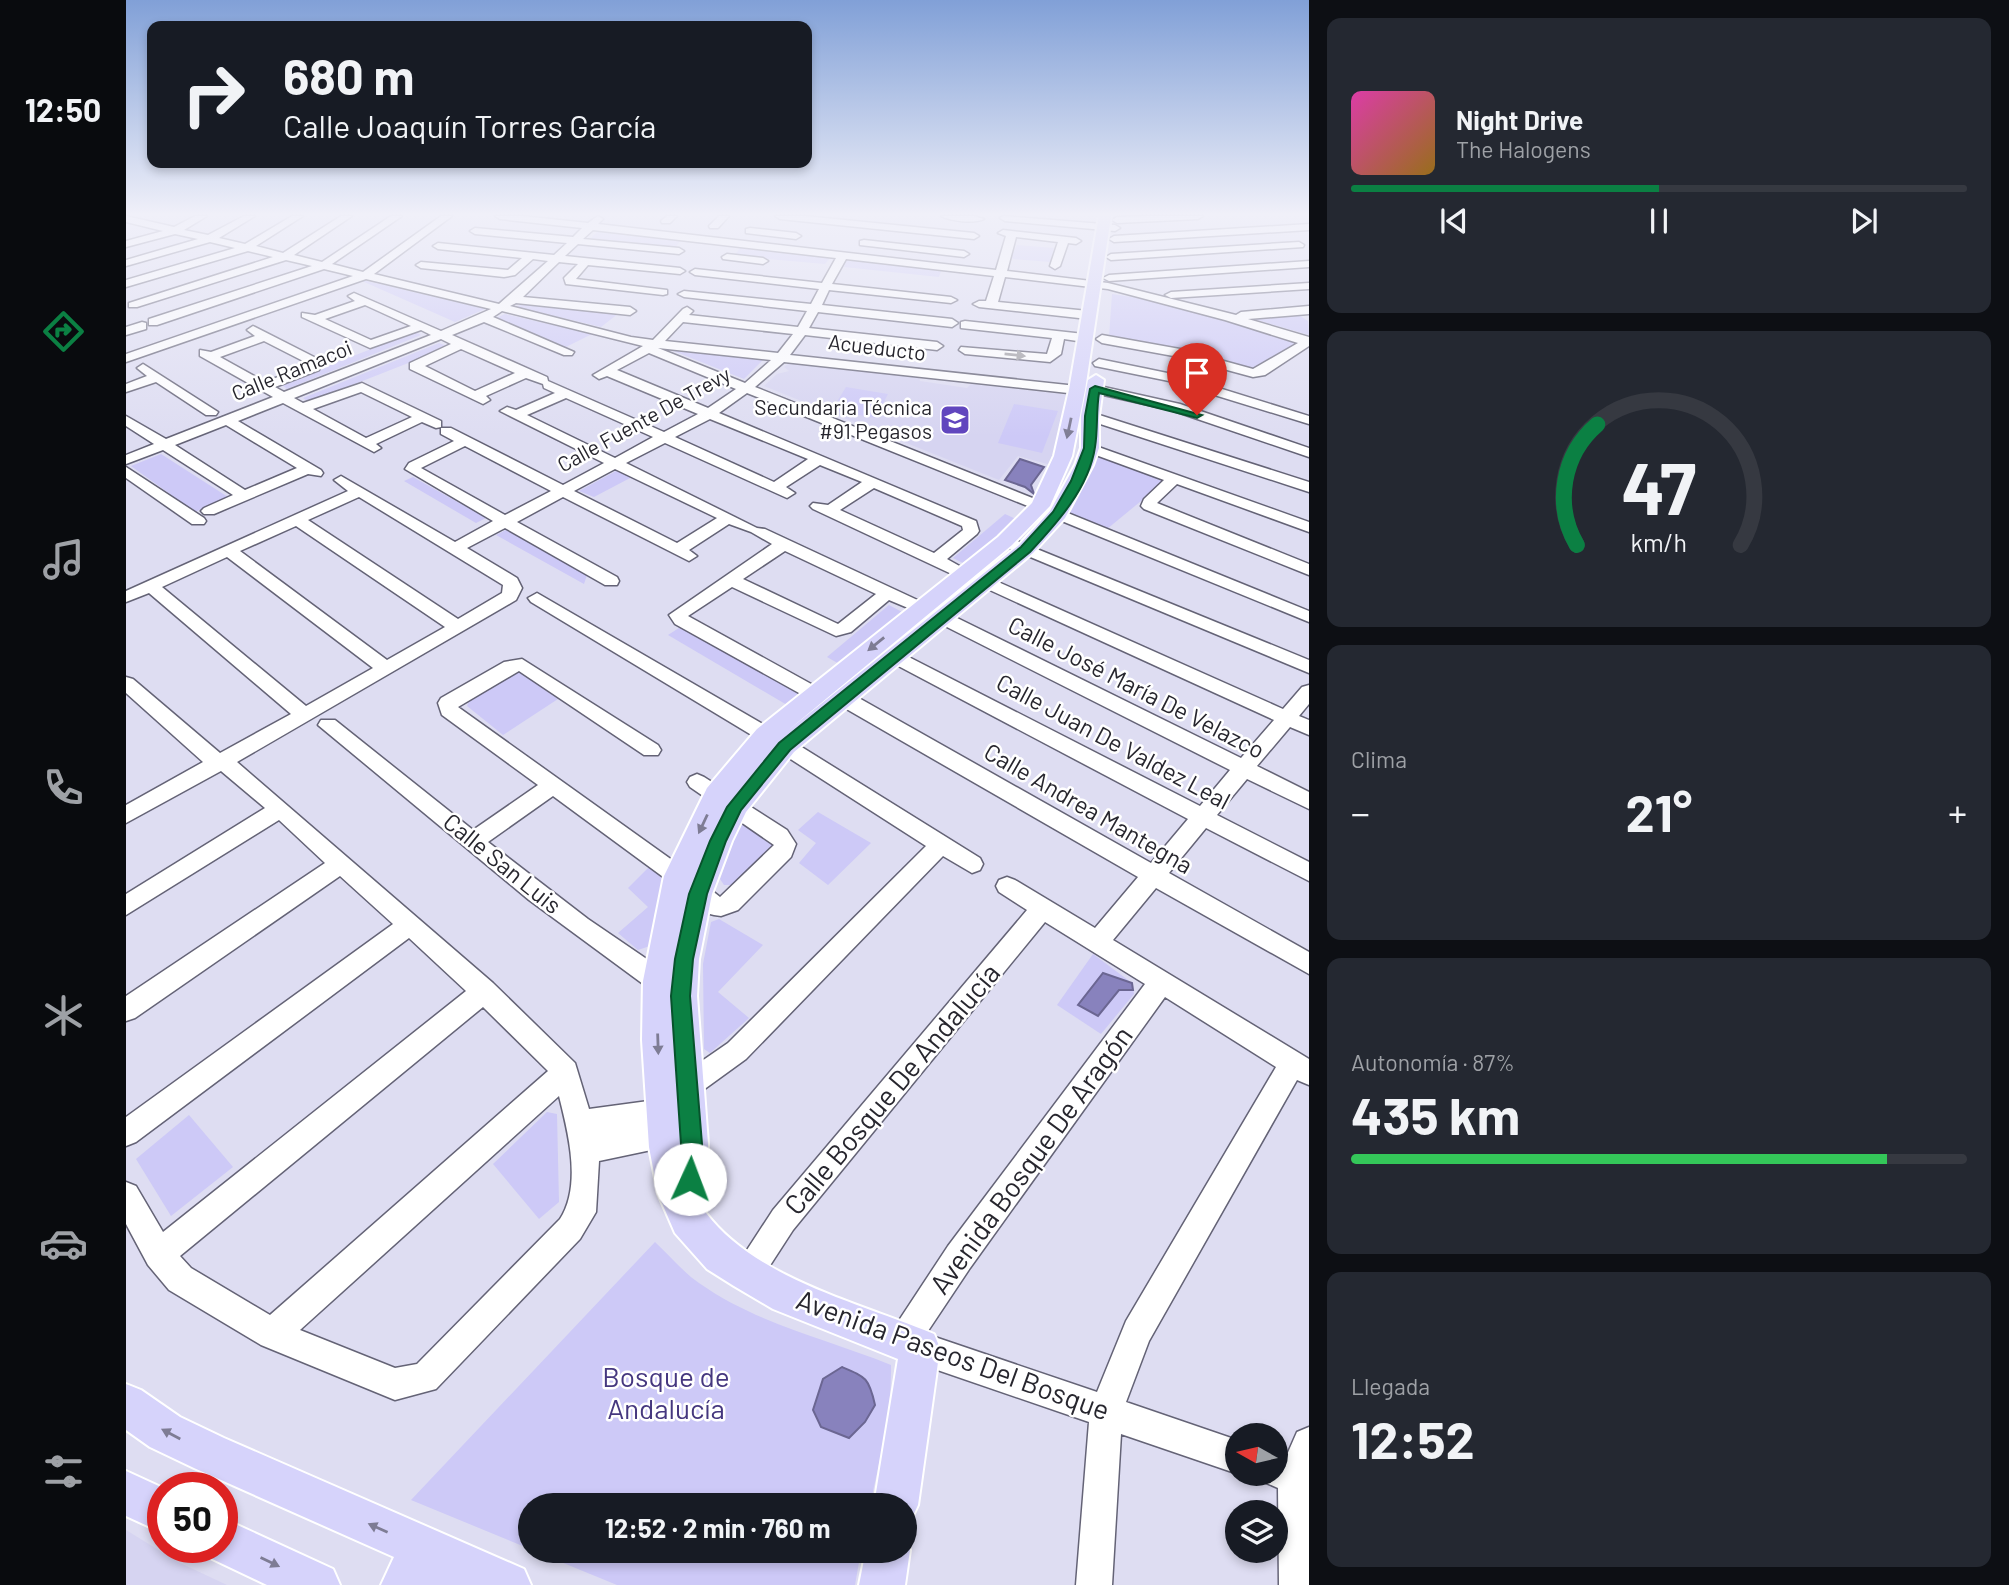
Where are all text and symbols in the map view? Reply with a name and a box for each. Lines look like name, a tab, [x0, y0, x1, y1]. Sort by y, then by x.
text: 680 m	[283, 46, 414, 105]
icon: right	[168, 49, 259, 140]
text: 12:50	[25, 90, 101, 128]
text: Night Drive	[1456, 104, 1583, 135]
text: Calle Joaquín Torres García	[283, 106, 656, 144]
text: The Halogens	[1456, 135, 1591, 163]
icon: previous	[1435, 202, 1473, 240]
icon: pause	[1640, 202, 1678, 240]
icon: next	[1845, 202, 1883, 240]
icon: directions	[39, 307, 88, 356]
street label: Acueducto	[827, 328, 927, 365]
street label: Calle Ramacoi	[228, 334, 355, 405]
pin	[1167, 343, 1227, 415]
one-way arrow	[1004, 350, 1026, 361]
icon: arrive	[1178, 354, 1216, 392]
street label: Calle Fuente De Trevy	[552, 361, 734, 477]
place label: Secundaria Técnica #91 Pegasos	[754, 394, 932, 443]
school or university icon: Secundaria Técnica #91 Pegasos	[938, 403, 972, 437]
one-way arrow	[1063, 417, 1074, 439]
text: 47	[1622, 443, 1696, 531]
text: km/h	[1631, 527, 1687, 557]
icon: music	[39, 535, 88, 584]
street label: Calle José María De Velazco	[1004, 609, 1270, 764]
one-way arrow	[867, 636, 884, 651]
street label: Calle Juan De Valdez Leal	[992, 667, 1236, 815]
street label: Calle Andrea Mantegna	[979, 736, 1198, 879]
text: Clima	[1351, 745, 1407, 773]
icon: phone	[39, 763, 88, 812]
text: 21°	[1626, 780, 1692, 842]
text: −	[1351, 789, 1370, 835]
text: +	[1948, 789, 1967, 835]
street label: Calle San Luis	[438, 806, 568, 919]
one-way arrow	[697, 814, 709, 834]
street label: Calle Bosque De Andalucía	[776, 956, 1006, 1221]
icon: climate	[39, 991, 88, 1040]
street label: Avenida Bosque De Aragón	[922, 1019, 1139, 1300]
one-way arrow	[653, 1033, 664, 1055]
text: Autonomía · 87%	[1351, 1048, 1515, 1076]
text: 435 km	[1351, 1083, 1520, 1145]
position arrow	[653, 1142, 727, 1216]
icon: car	[39, 1219, 88, 1268]
street label: Avenida Paseos Del Bosque	[792, 1282, 1115, 1427]
park label: Bosque de Andalucía	[602, 1359, 730, 1425]
text: Llegada	[1351, 1372, 1430, 1400]
text: 12:52	[1351, 1407, 1475, 1469]
north arrow	[1225, 1423, 1288, 1486]
map controls	[1225, 1423, 1288, 1563]
one-way arrow	[162, 1428, 181, 1440]
icon: filters	[39, 1447, 88, 1496]
speed limit sign: 50	[147, 1472, 238, 1563]
button: layers	[1225, 1500, 1288, 1563]
text: 12:52 · 2 min · 760 m	[605, 1512, 830, 1543]
one-way arrow	[368, 1522, 389, 1533]
one-way arrow	[260, 1557, 280, 1568]

